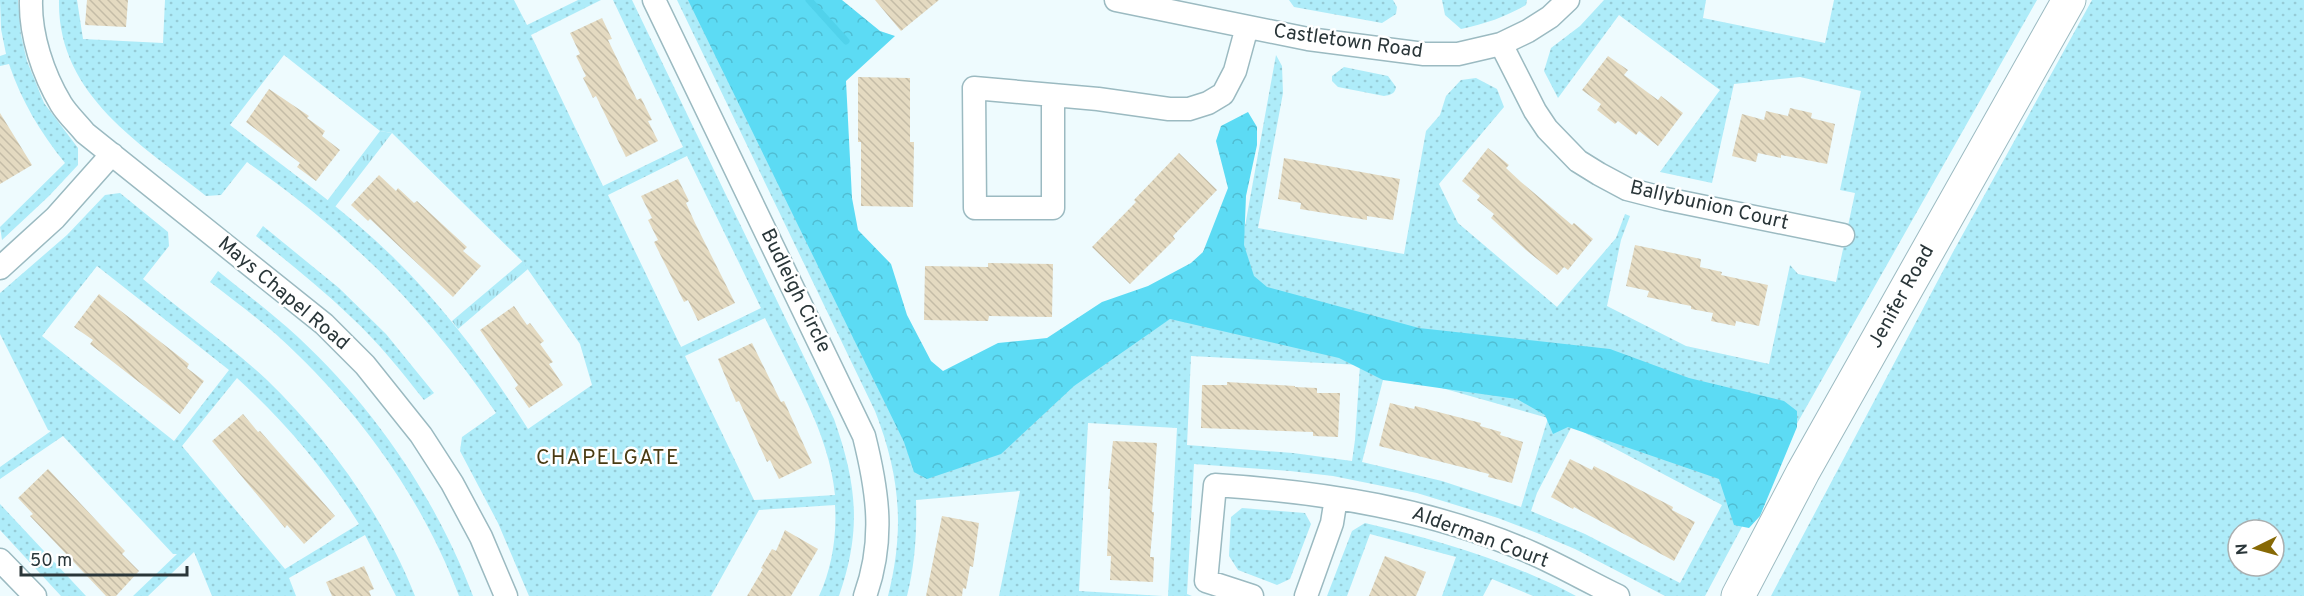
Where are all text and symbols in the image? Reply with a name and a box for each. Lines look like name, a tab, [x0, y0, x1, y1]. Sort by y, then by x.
street label: Castletown Road	[1272, 19, 1424, 65]
street label: Ballybunion Court	[1627, 175, 1791, 237]
street label: Budleigh Circle	[754, 225, 836, 357]
street label: Mays Chapel Road	[212, 231, 354, 357]
street label: Jenifer Road	[1863, 241, 1941, 353]
district label: CHAPELGATE	[536, 445, 680, 472]
street label: Alderman Court	[1408, 501, 1552, 575]
north arrow	[2226, 518, 2286, 578]
scale bar	[21, 539, 188, 577]
text: N	[2233, 543, 2254, 556]
text: 50 m	[30, 550, 72, 573]

